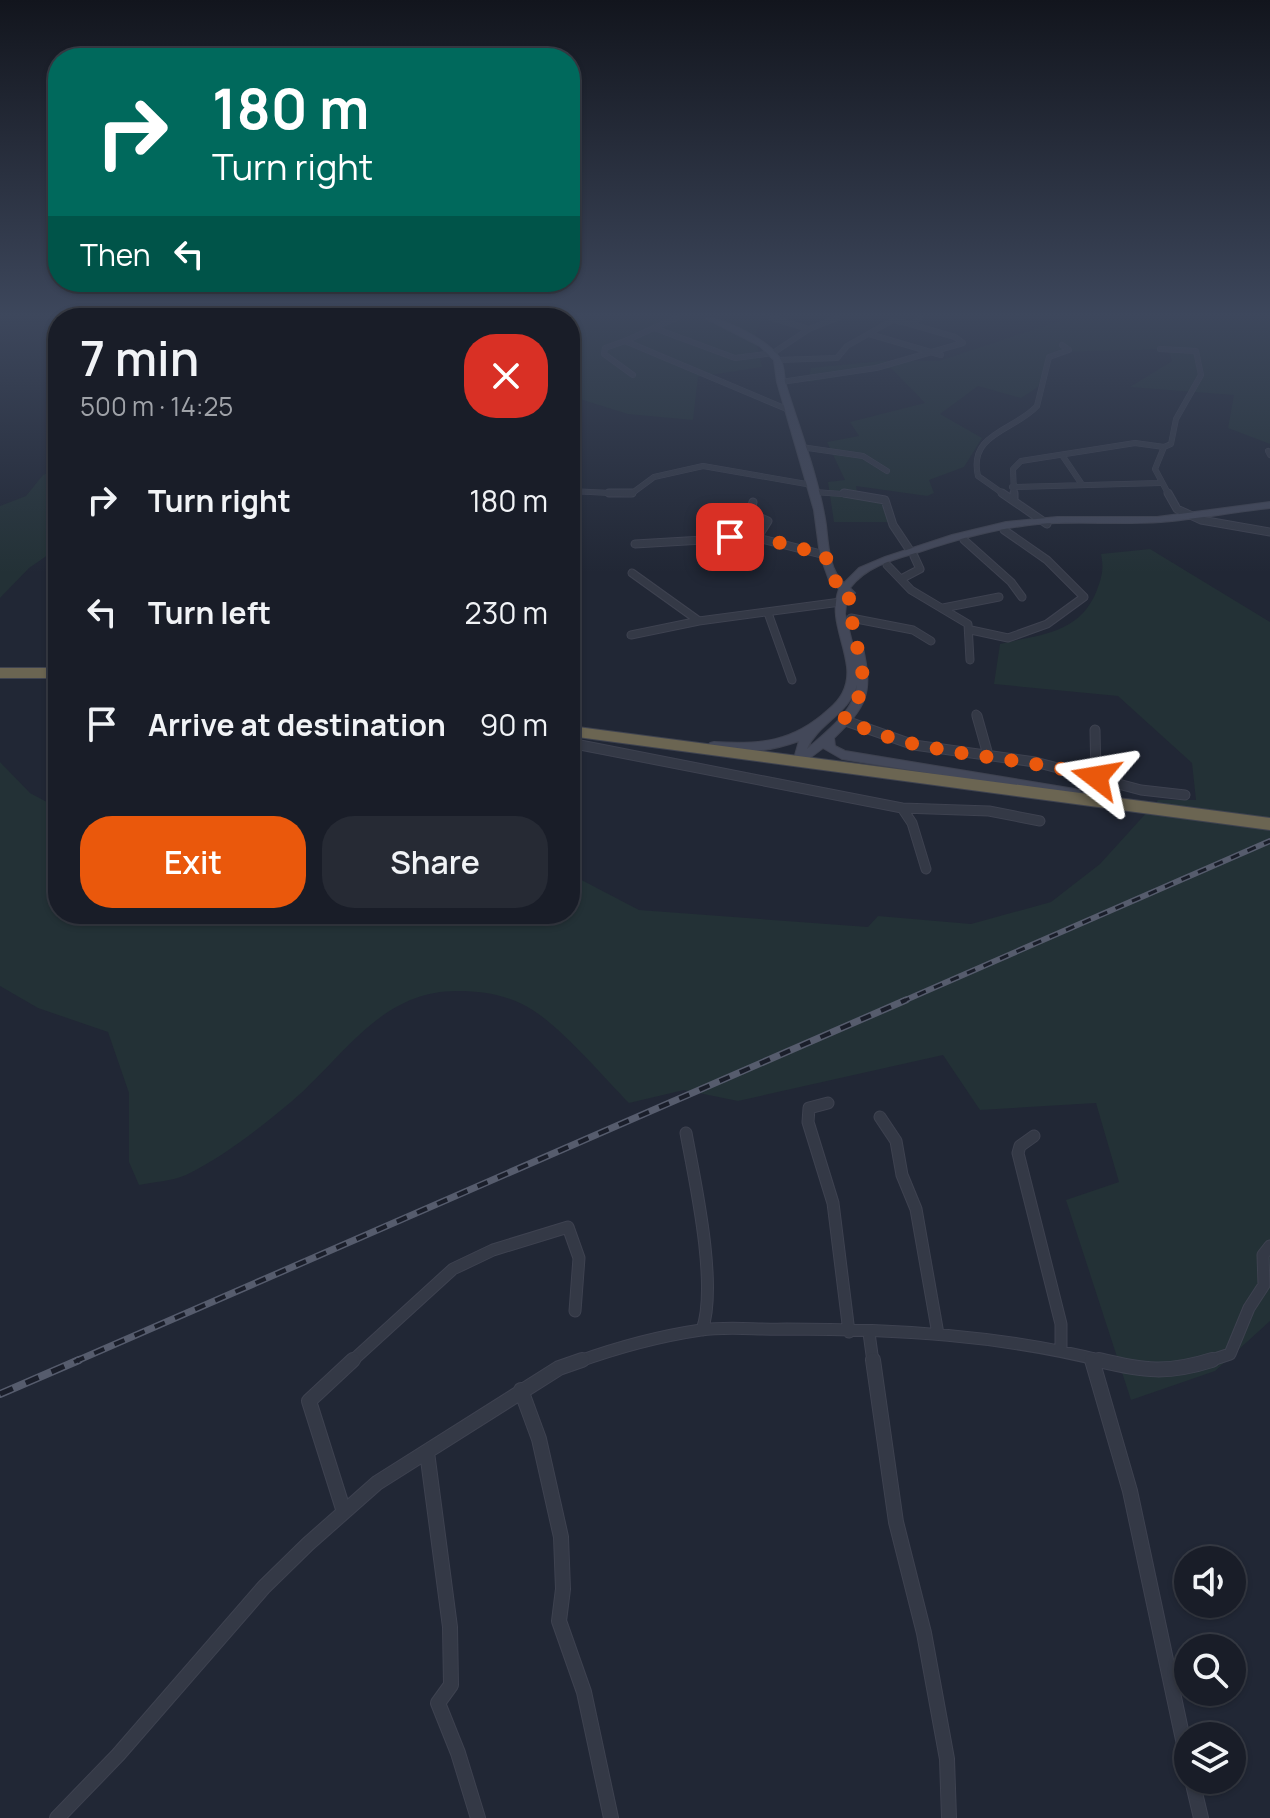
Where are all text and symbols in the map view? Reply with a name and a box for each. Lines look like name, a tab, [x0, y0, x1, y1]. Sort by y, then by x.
text: 180 m	[212, 69, 369, 146]
icon: right	[80, 80, 184, 184]
text: Turn right	[212, 142, 373, 191]
icon: left	[167, 232, 211, 276]
text: Then	[80, 234, 151, 275]
text: 7 min	[80, 325, 199, 390]
button: close	[464, 334, 548, 418]
text: 500 m · 14:25	[80, 388, 233, 424]
icon: right	[80, 478, 124, 522]
text: Turn right	[148, 480, 291, 521]
text: 180 m	[469, 480, 548, 521]
pin	[696, 503, 764, 571]
icon: arrive	[708, 515, 752, 559]
icon: left	[80, 590, 124, 634]
text: Turn left	[148, 592, 271, 633]
text: 230 m	[465, 592, 548, 633]
icon: arrive	[80, 702, 124, 746]
text: Arrive at destination	[148, 704, 446, 745]
text: 90 m	[480, 704, 548, 745]
position arrow	[1054, 735, 1138, 819]
button: Exit	[80, 816, 306, 908]
button: Share	[322, 816, 548, 908]
map controls	[1174, 1546, 1246, 1794]
button: sound	[1174, 1546, 1246, 1618]
button: search	[1174, 1634, 1246, 1706]
button: layers	[1174, 1722, 1246, 1794]

